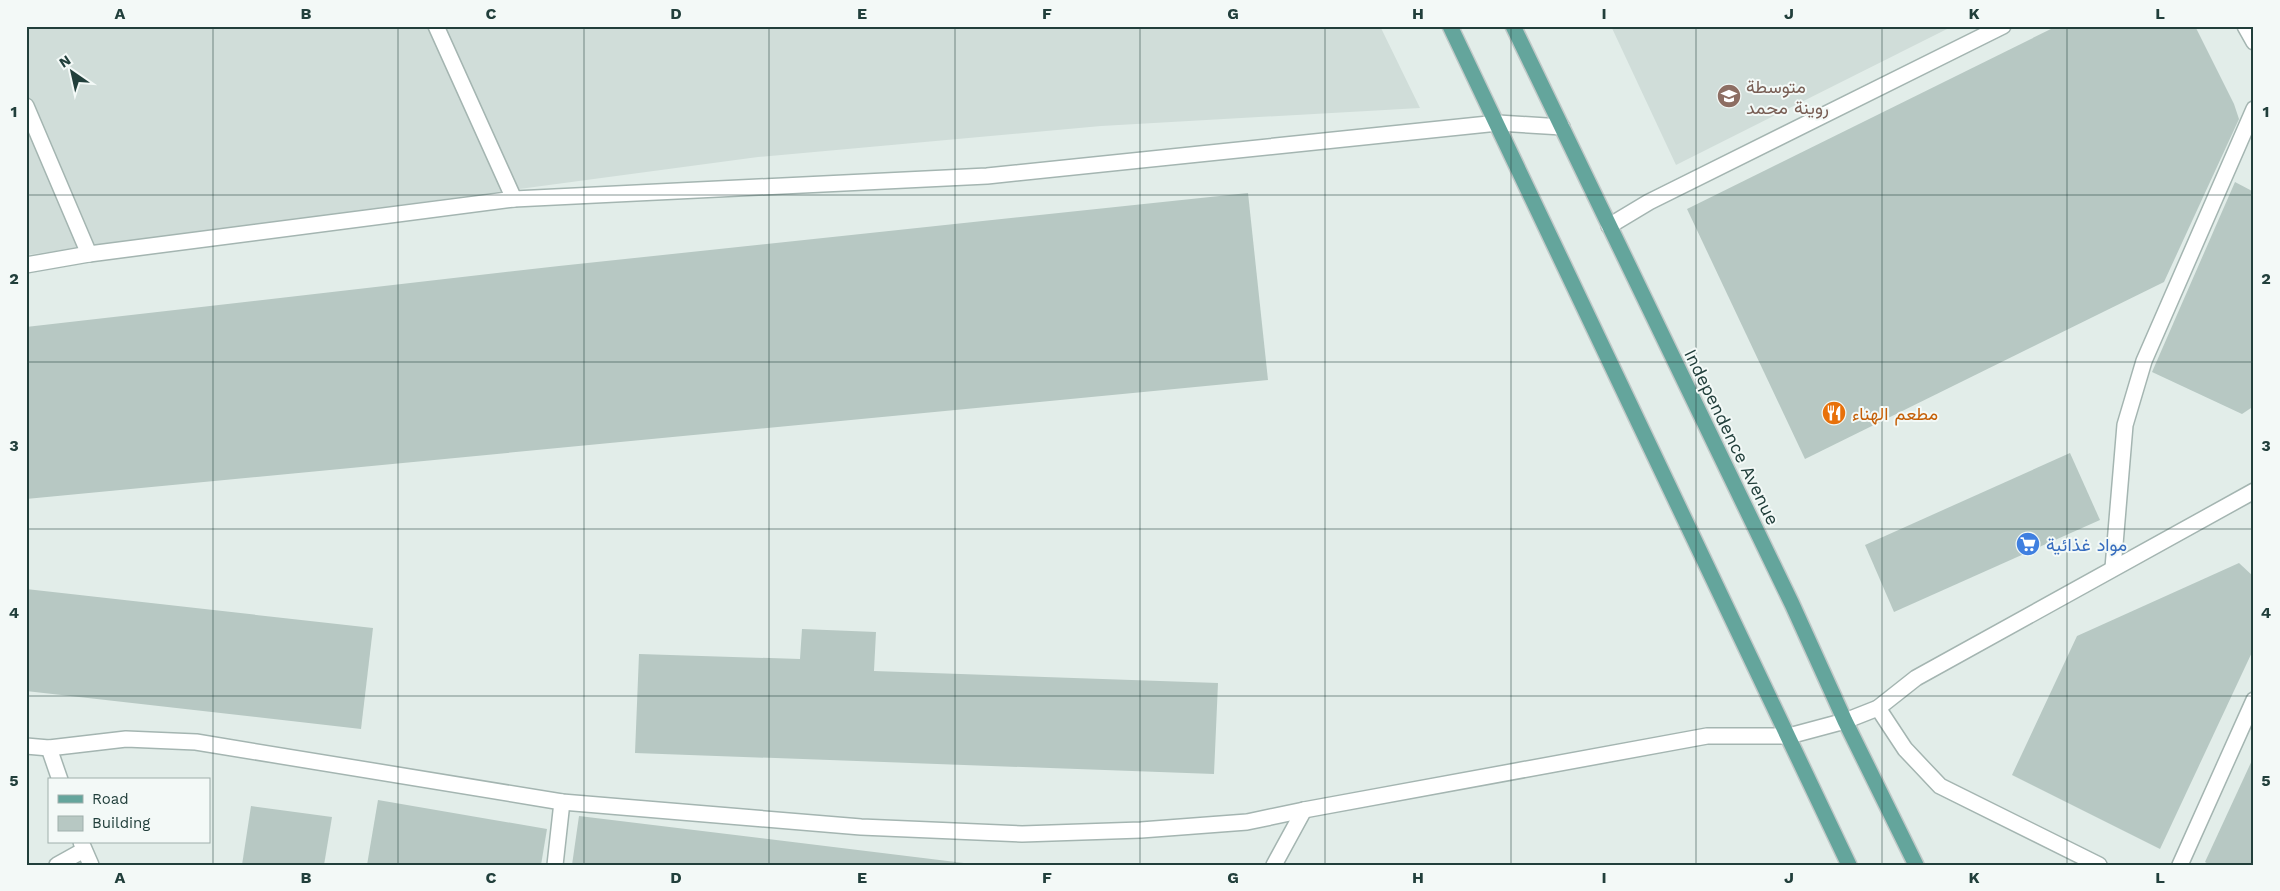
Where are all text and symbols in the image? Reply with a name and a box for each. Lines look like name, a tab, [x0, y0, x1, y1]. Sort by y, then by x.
text: A	[115, 4, 126, 23]
text: B	[301, 4, 312, 23]
text: C	[486, 4, 497, 23]
text: D	[670, 4, 682, 23]
text: E	[857, 4, 867, 23]
text: F	[1042, 4, 1052, 23]
text: G	[1227, 4, 1239, 23]
text: H	[1412, 4, 1424, 23]
text: I	[1601, 4, 1607, 23]
text: J	[1784, 4, 1794, 23]
text: K	[1968, 4, 1980, 23]
text: L	[2155, 4, 2165, 23]
north arrow	[48, 48, 98, 98]
text: N	[56, 52, 74, 71]
place label: متوسطة روينة محمد	[1746, 76, 1829, 119]
school or university icon: متوسطة روينة محمد	[1716, 83, 1742, 109]
text: 1	[11, 102, 17, 121]
text: 1	[2263, 102, 2269, 121]
text: 2	[9, 269, 19, 288]
text: 2	[2261, 269, 2271, 288]
street label: Independence Avenue	[1680, 346, 1784, 528]
restaurant icon: مطعم الهناء	[1821, 400, 1847, 426]
place label: مطعم الهناء	[1852, 403, 1938, 426]
text: 3	[9, 436, 19, 455]
text: 3	[2261, 436, 2271, 455]
supermarket icon: مواد غذائية	[2015, 531, 2041, 557]
place label: مواد غذائية	[2046, 534, 2127, 556]
text: 4	[9, 603, 19, 622]
text: 4	[2261, 603, 2271, 622]
text: 5	[9, 771, 19, 790]
text: 5	[2261, 771, 2271, 790]
legend	[48, 778, 210, 844]
text: Road	[92, 790, 129, 808]
text: Building	[92, 814, 150, 832]
text: A	[115, 868, 126, 887]
text: B	[301, 868, 312, 887]
text: C	[486, 868, 497, 887]
text: D	[670, 868, 682, 887]
text: E	[857, 868, 867, 887]
text: F	[1042, 868, 1052, 887]
text: G	[1227, 868, 1239, 887]
text: H	[1412, 868, 1424, 887]
text: I	[1601, 868, 1607, 887]
text: J	[1784, 868, 1794, 887]
text: K	[1968, 868, 1980, 887]
text: L	[2155, 868, 2165, 887]

